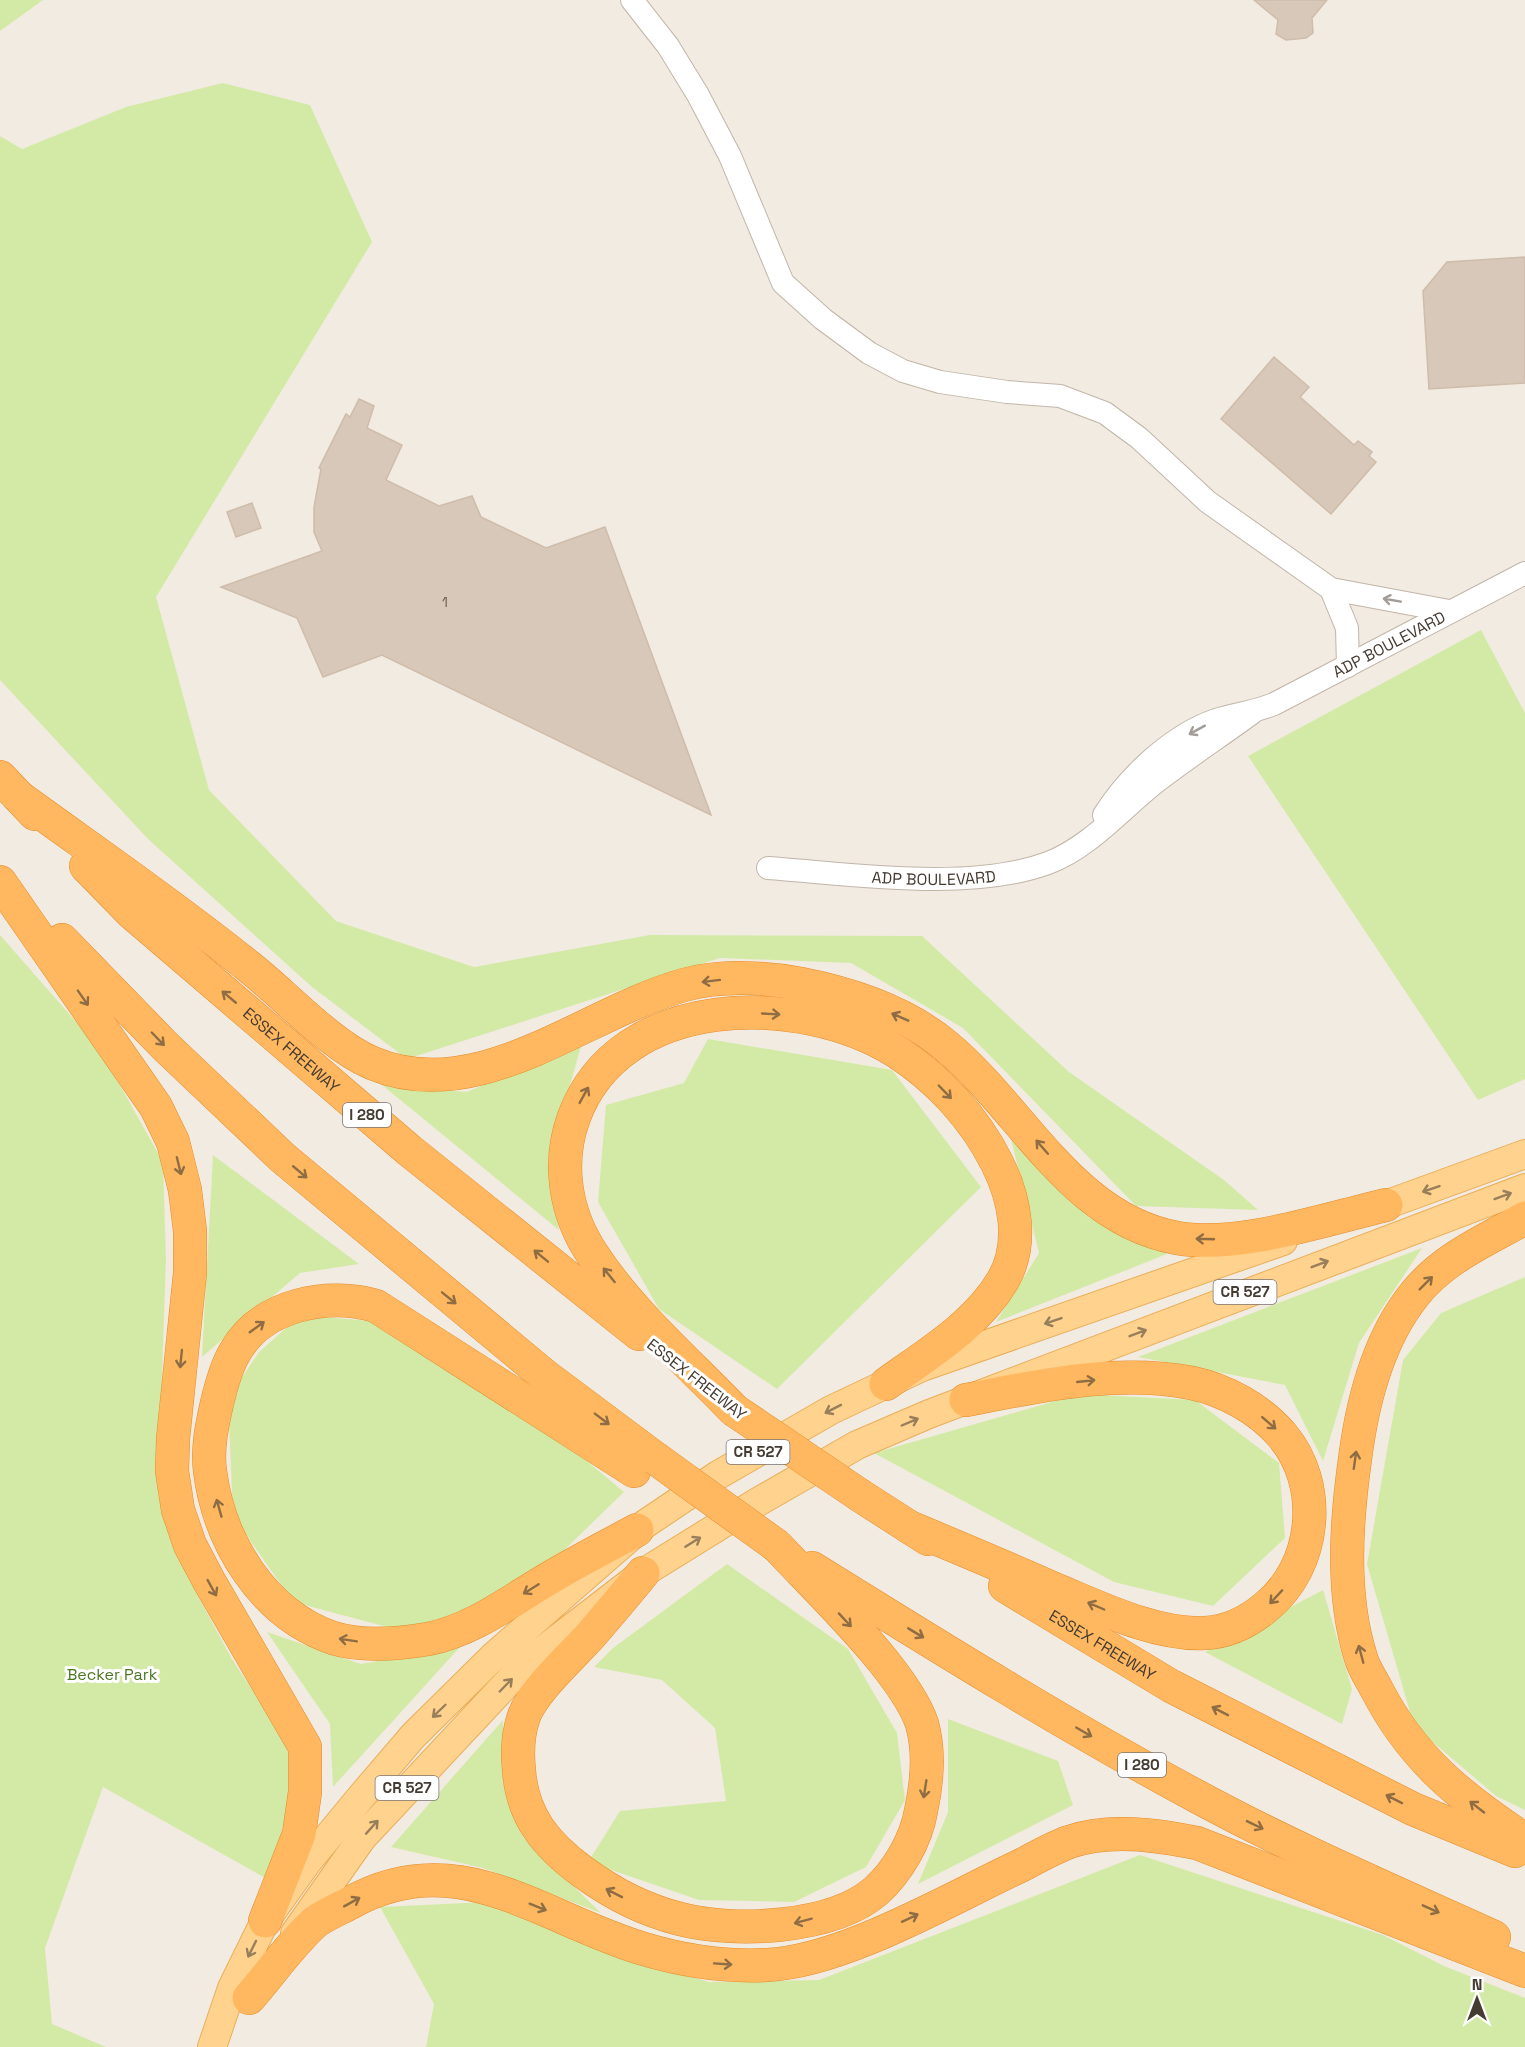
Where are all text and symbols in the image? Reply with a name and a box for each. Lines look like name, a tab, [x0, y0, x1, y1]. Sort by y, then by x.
house number: 1	[442, 593, 448, 611]
one-way arrow	[1382, 594, 1402, 605]
street label: ADP BOULEVARD	[1329, 607, 1449, 683]
one-way arrow	[1189, 724, 1206, 736]
street label: ADP BOULEVARD	[871, 866, 997, 890]
one-way arrow	[701, 975, 721, 986]
one-way arrow	[77, 989, 89, 1005]
one-way arrow	[222, 990, 237, 1004]
street label: ESSEX FREEWAY	[239, 1003, 344, 1098]
one-way arrow	[761, 1009, 781, 1020]
one-way arrow	[891, 1011, 909, 1023]
one-way arrow	[151, 1031, 165, 1046]
one-way arrow	[938, 1084, 952, 1099]
one-way arrow	[578, 1087, 590, 1104]
road number: I 280	[343, 1103, 391, 1127]
one-way arrow	[1036, 1140, 1050, 1156]
one-way arrow	[174, 1156, 186, 1175]
one-way arrow	[292, 1165, 307, 1179]
one-way arrow	[1422, 1185, 1441, 1196]
one-way arrow	[1493, 1189, 1512, 1200]
one-way arrow	[1196, 1234, 1216, 1245]
one-way arrow	[533, 1249, 549, 1262]
one-way arrow	[1310, 1258, 1329, 1269]
one-way arrow	[602, 1267, 615, 1283]
one-way arrow	[1418, 1275, 1433, 1290]
road number: CR 527	[1214, 1280, 1276, 1304]
one-way arrow	[441, 1291, 457, 1304]
one-way arrow	[1045, 1317, 1063, 1328]
one-way arrow	[249, 1321, 265, 1333]
one-way arrow	[1128, 1326, 1146, 1337]
street label: ESSEX FREEWAY	[643, 1334, 751, 1425]
one-way arrow	[175, 1349, 186, 1368]
one-way arrow	[1075, 1375, 1095, 1386]
one-way arrow	[824, 1404, 842, 1416]
one-way arrow	[594, 1412, 610, 1425]
one-way arrow	[901, 1416, 919, 1427]
one-way arrow	[1261, 1416, 1276, 1430]
road number: CR 527	[726, 1440, 789, 1464]
one-way arrow	[1349, 1451, 1360, 1471]
one-way arrow	[213, 1499, 224, 1518]
one-way arrow	[684, 1536, 701, 1548]
one-way arrow	[206, 1579, 218, 1596]
one-way arrow	[523, 1584, 540, 1596]
one-way arrow	[1269, 1590, 1283, 1605]
one-way arrow	[1087, 1600, 1106, 1611]
street label: ESSEX FREEWAY	[1045, 1605, 1160, 1686]
one-way arrow	[838, 1612, 852, 1627]
one-way arrow	[907, 1627, 924, 1639]
one-way arrow	[339, 1635, 358, 1646]
one-way arrow	[1355, 1645, 1366, 1664]
park label: Becker Park	[67, 1664, 158, 1685]
one-way arrow	[498, 1677, 513, 1692]
one-way arrow	[431, 1704, 446, 1719]
one-way arrow	[1212, 1705, 1229, 1717]
one-way arrow	[1075, 1726, 1092, 1738]
road number: I 280	[1118, 1753, 1166, 1777]
road number: CR 527	[376, 1776, 438, 1800]
one-way arrow	[920, 1778, 931, 1798]
one-way arrow	[1386, 1793, 1403, 1805]
one-way arrow	[1469, 1800, 1485, 1813]
one-way arrow	[365, 1820, 379, 1835]
one-way arrow	[1246, 1820, 1264, 1832]
one-way arrow	[606, 1887, 624, 1898]
one-way arrow	[343, 1895, 360, 1907]
one-way arrow	[528, 1902, 547, 1913]
one-way arrow	[1422, 1903, 1440, 1915]
one-way arrow	[900, 1912, 918, 1924]
one-way arrow	[794, 1916, 813, 1927]
one-way arrow	[245, 1939, 257, 1957]
one-way arrow	[713, 1959, 733, 1970]
north arrow	[1447, 1969, 1507, 2029]
text: N	[1472, 1974, 1482, 1995]

